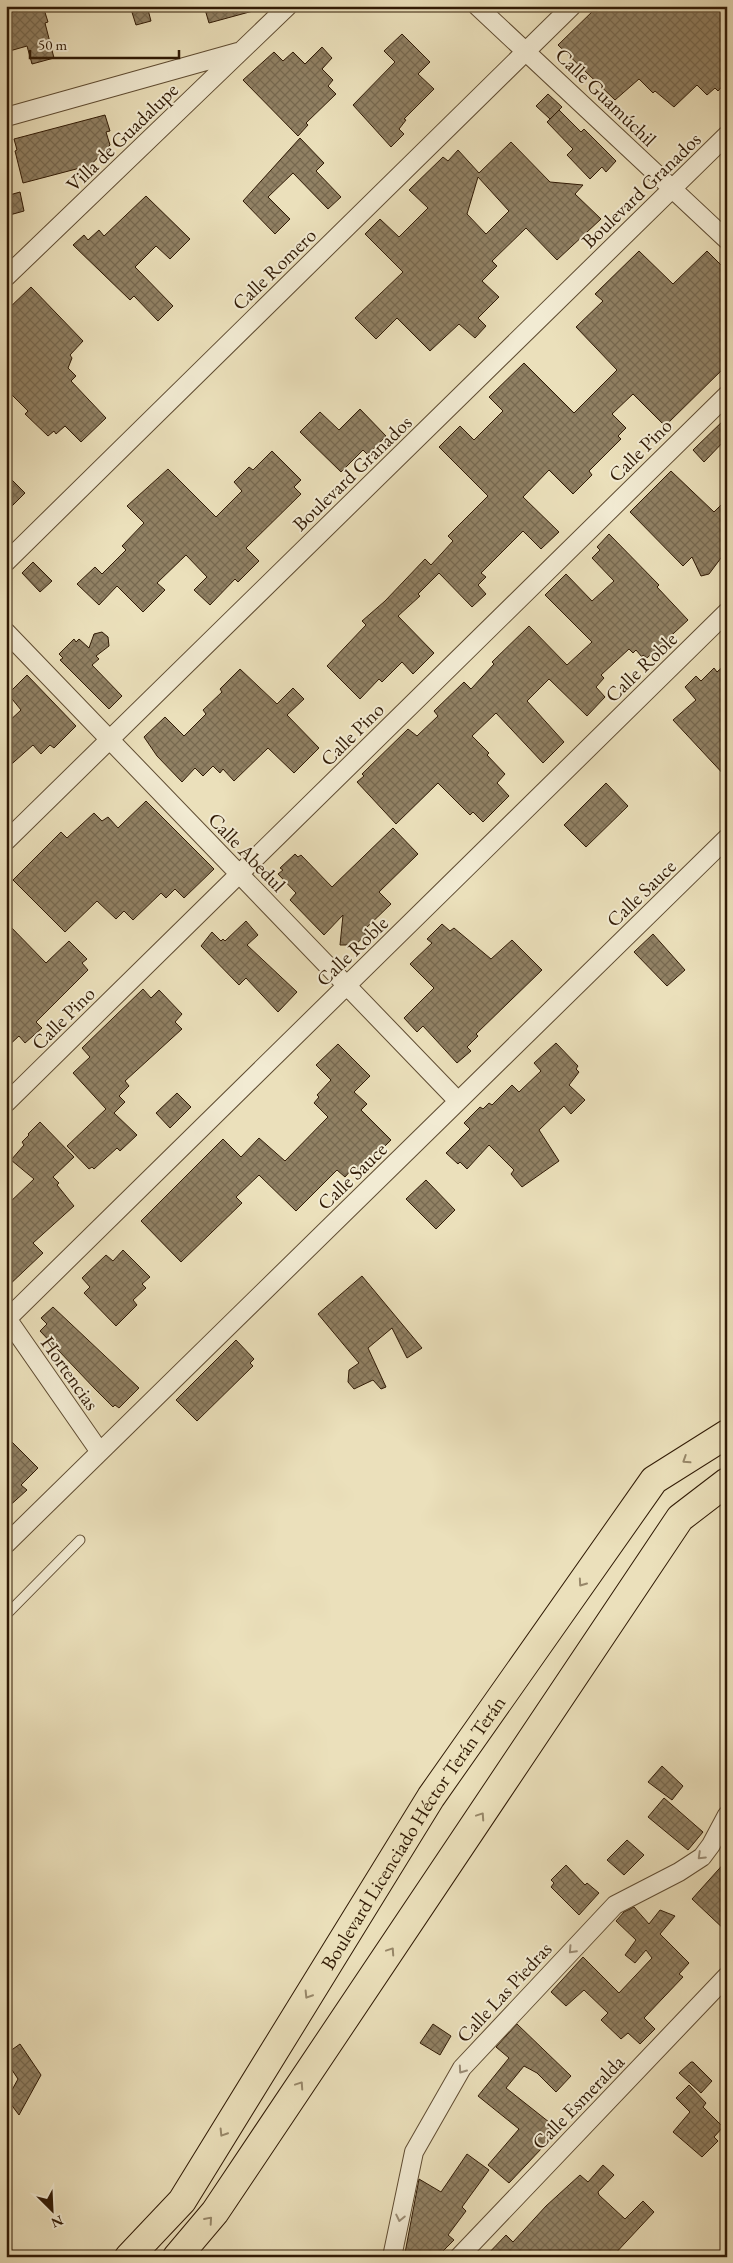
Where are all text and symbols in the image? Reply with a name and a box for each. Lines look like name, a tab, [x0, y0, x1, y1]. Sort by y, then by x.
scale bar	[30, 28, 179, 60]
text: 50 m	[38, 35, 67, 54]
street label: Calle Guamúchil	[550, 42, 662, 152]
street label: Villa de Guadalupe	[60, 77, 184, 197]
street label: Boulevard Granados	[576, 126, 706, 254]
street label: Calle Romero	[226, 222, 322, 316]
street label: Boulevard Granados	[287, 409, 417, 537]
street label: Calle Pino	[603, 412, 678, 487]
street label: Calle Roble	[599, 626, 683, 708]
street label: Calle Pino	[315, 696, 390, 771]
street label: Calle Abedul	[203, 807, 291, 897]
street label: Calle Sauce	[601, 853, 681, 933]
street label: Calle Roble	[310, 910, 394, 992]
street label: Calle Pino	[26, 980, 101, 1055]
street label: Calle Sauce	[312, 1136, 392, 1216]
street label: Hortencias	[35, 1331, 105, 1415]
one-way arrow	[682, 1454, 691, 1464]
one-way arrow	[579, 1577, 588, 1587]
street label: Boulevard Licenciado Héctor Terán Terán	[315, 1690, 512, 1974]
one-way arrow	[475, 1812, 484, 1821]
one-way arrow	[698, 1850, 707, 1859]
street label: Calle Las Piedras	[451, 1936, 557, 2048]
one-way arrow	[569, 1945, 578, 1954]
one-way arrow	[384, 1947, 394, 1956]
one-way arrow	[305, 1989, 315, 1998]
street label: Calle Esmeralda	[526, 2049, 630, 2155]
one-way arrow	[459, 2064, 468, 2074]
one-way arrow	[294, 2082, 303, 2091]
one-way arrow	[220, 2128, 230, 2137]
north arrow	[28, 2186, 78, 2236]
text: N	[48, 2211, 66, 2233]
one-way arrow	[395, 2214, 406, 2223]
one-way arrow	[203, 2216, 212, 2225]

